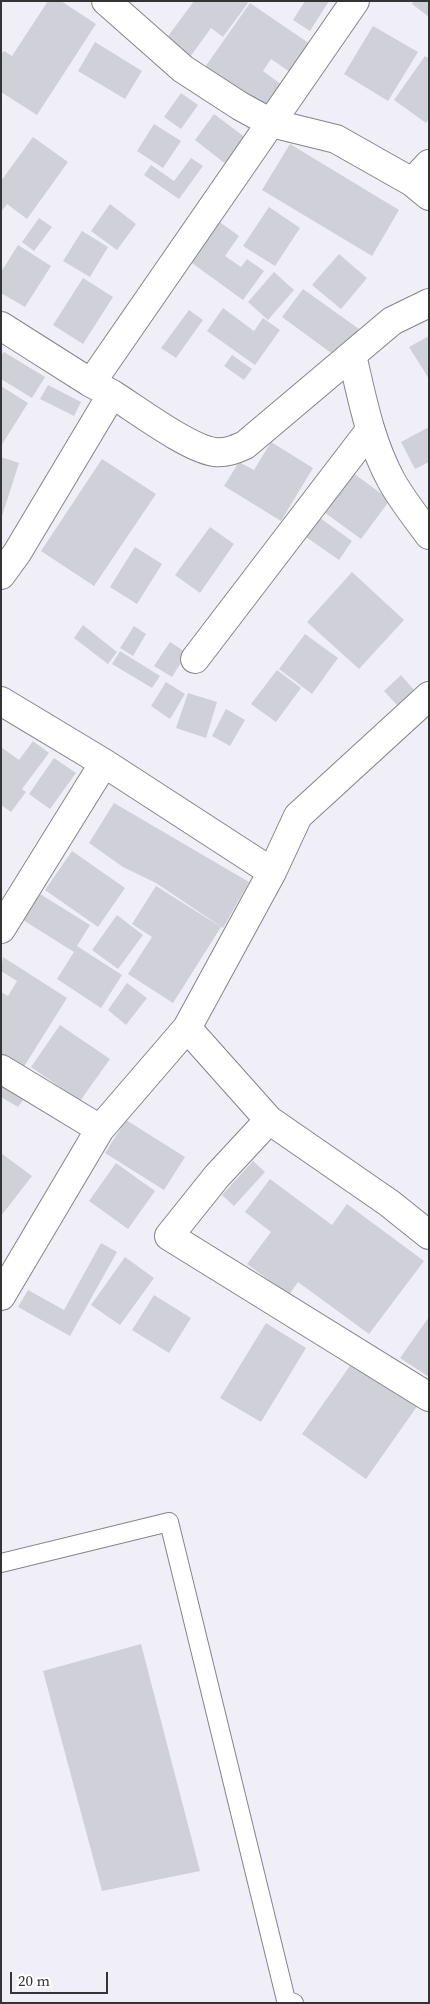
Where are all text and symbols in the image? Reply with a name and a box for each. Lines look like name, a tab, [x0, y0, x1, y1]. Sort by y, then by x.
scale bar	[12, 1962, 110, 1994]
text: 20 m	[18, 1970, 50, 1991]

